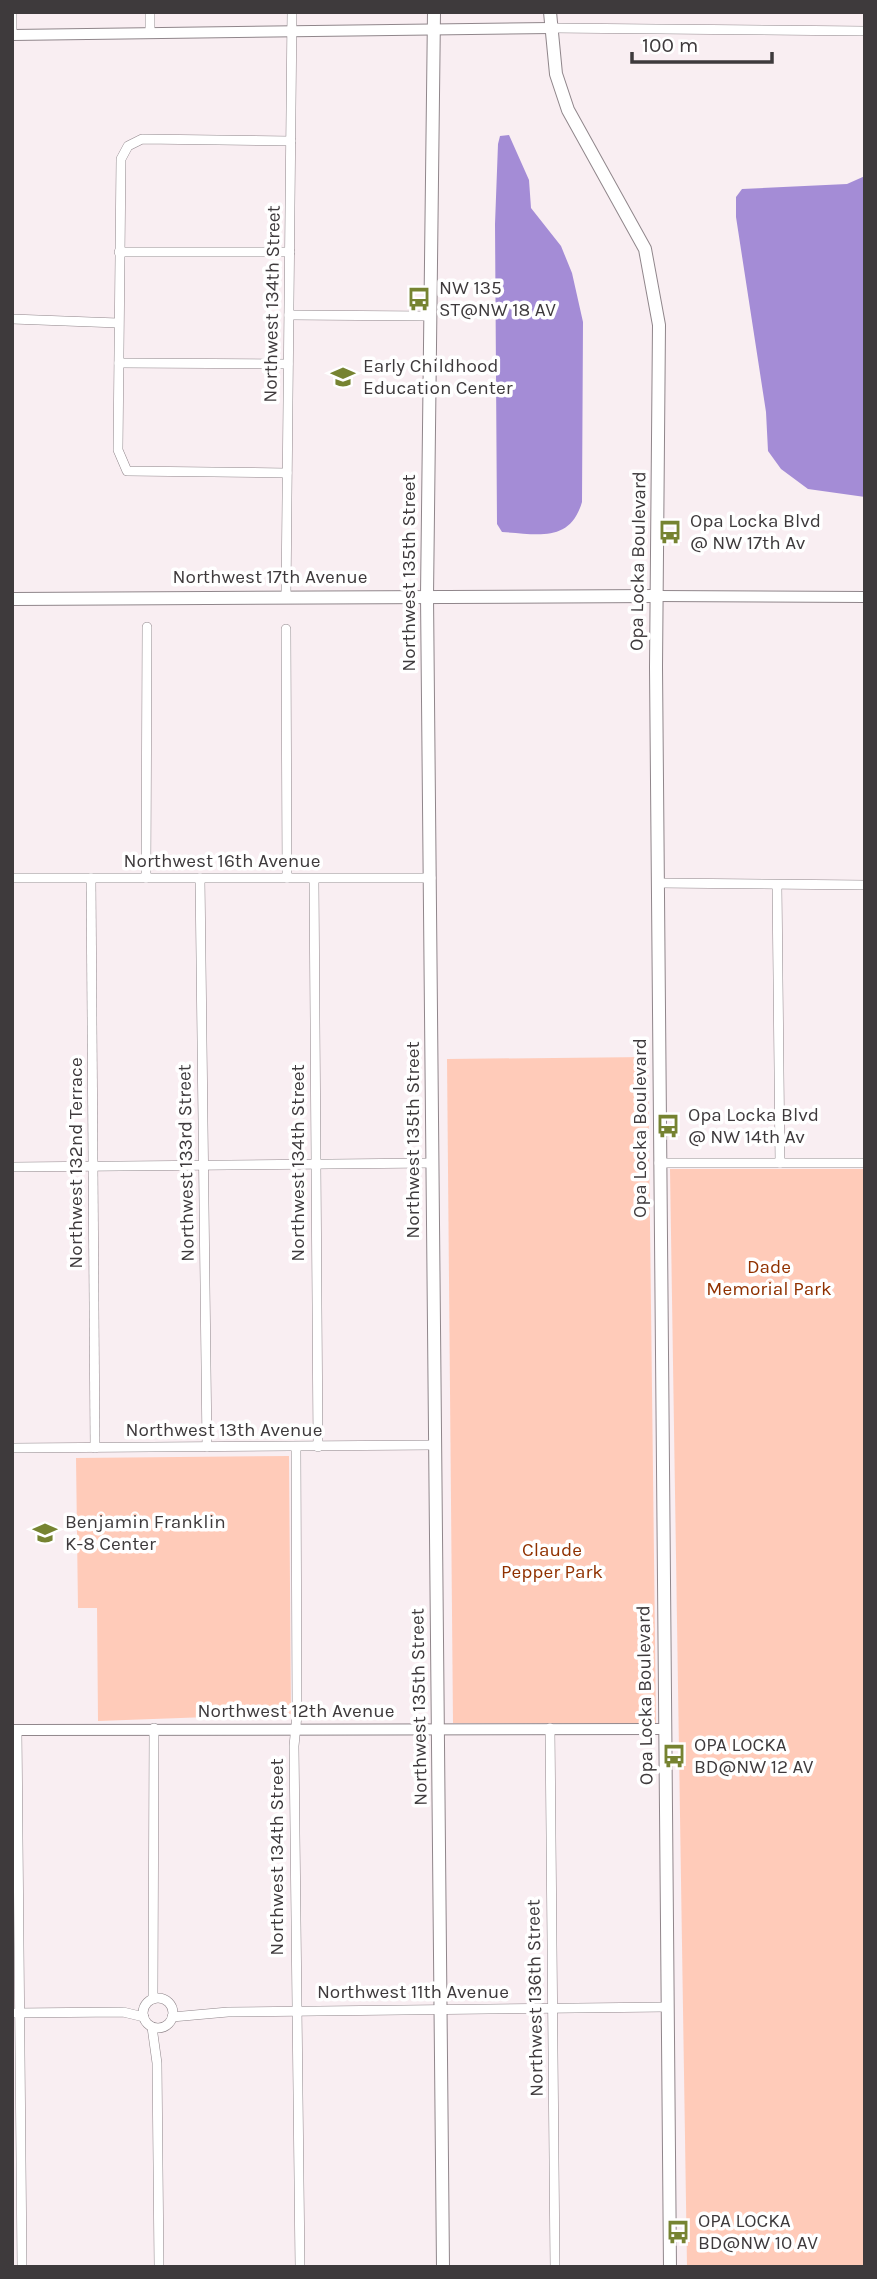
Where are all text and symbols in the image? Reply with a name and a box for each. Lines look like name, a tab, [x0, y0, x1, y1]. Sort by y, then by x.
scale bar	[632, 21, 772, 65]
text: 100 m	[642, 33, 699, 57]
street label: Northwest 134th Street	[259, 205, 285, 403]
place label: NW 135 ST@NW 18 AV	[439, 277, 556, 321]
bus stop icon: NW 135 ST@NW 18 AV	[405, 285, 433, 313]
place label: Early Childhood Education Center	[363, 355, 513, 399]
school or university icon: Early Childhood Education Center	[329, 363, 357, 391]
street label: Opa Locka Boulevard	[625, 471, 651, 651]
street label: Northwest 135th Street	[398, 474, 420, 672]
place label: Opa Locka Blvd @ NW 17th Av	[690, 510, 821, 554]
bus stop icon: Opa Locka Blvd @ NW 17th Av	[656, 518, 684, 546]
street label: Northwest 17th Avenue	[173, 566, 367, 588]
street label: Northwest 16th Avenue	[124, 850, 320, 872]
street label: Opa Locka Boulevard	[629, 1038, 651, 1218]
street label: Northwest 135th Street	[402, 1041, 424, 1239]
street label: Northwest 132nd Terrace	[65, 1057, 87, 1269]
street label: Northwest 133rd Street	[173, 1064, 199, 1262]
street label: Northwest 134th Street	[287, 1064, 309, 1262]
place label: Opa Locka Blvd @ NW 14th Av	[688, 1104, 819, 1148]
bus stop icon: Opa Locka Blvd @ NW 14th Av	[654, 1112, 682, 1140]
park label: Dade Memorial Park	[706, 1256, 832, 1300]
street label: Northwest 13th Avenue	[125, 1419, 323, 1441]
place label: Benjamin Franklin K-8 Center	[65, 1511, 226, 1555]
school or university icon: Benjamin Franklin K-8 Center	[31, 1519, 59, 1547]
park label: Claude Pepper Park	[501, 1539, 603, 1583]
street label: Opa Locka Boulevard	[632, 1605, 658, 1785]
street label: Northwest 135th Street	[406, 1608, 432, 1806]
street label: Northwest 12th Avenue	[198, 1700, 394, 1722]
place label: OPA LOCKA BD@NW 12 AV	[694, 1734, 814, 1778]
bus stop icon: OPA LOCKA BD@NW 12 AV	[660, 1742, 688, 1770]
street label: Northwest 134th Street	[266, 1758, 288, 1956]
street label: Northwest 136th Street	[522, 1899, 548, 2097]
street label: Northwest 11th Avenue	[317, 1981, 509, 2003]
place label: OPA LOCKA BD@NW 10 AV	[698, 2210, 818, 2254]
bus stop icon: OPA LOCKA BD@NW 10 AV	[664, 2218, 692, 2246]

